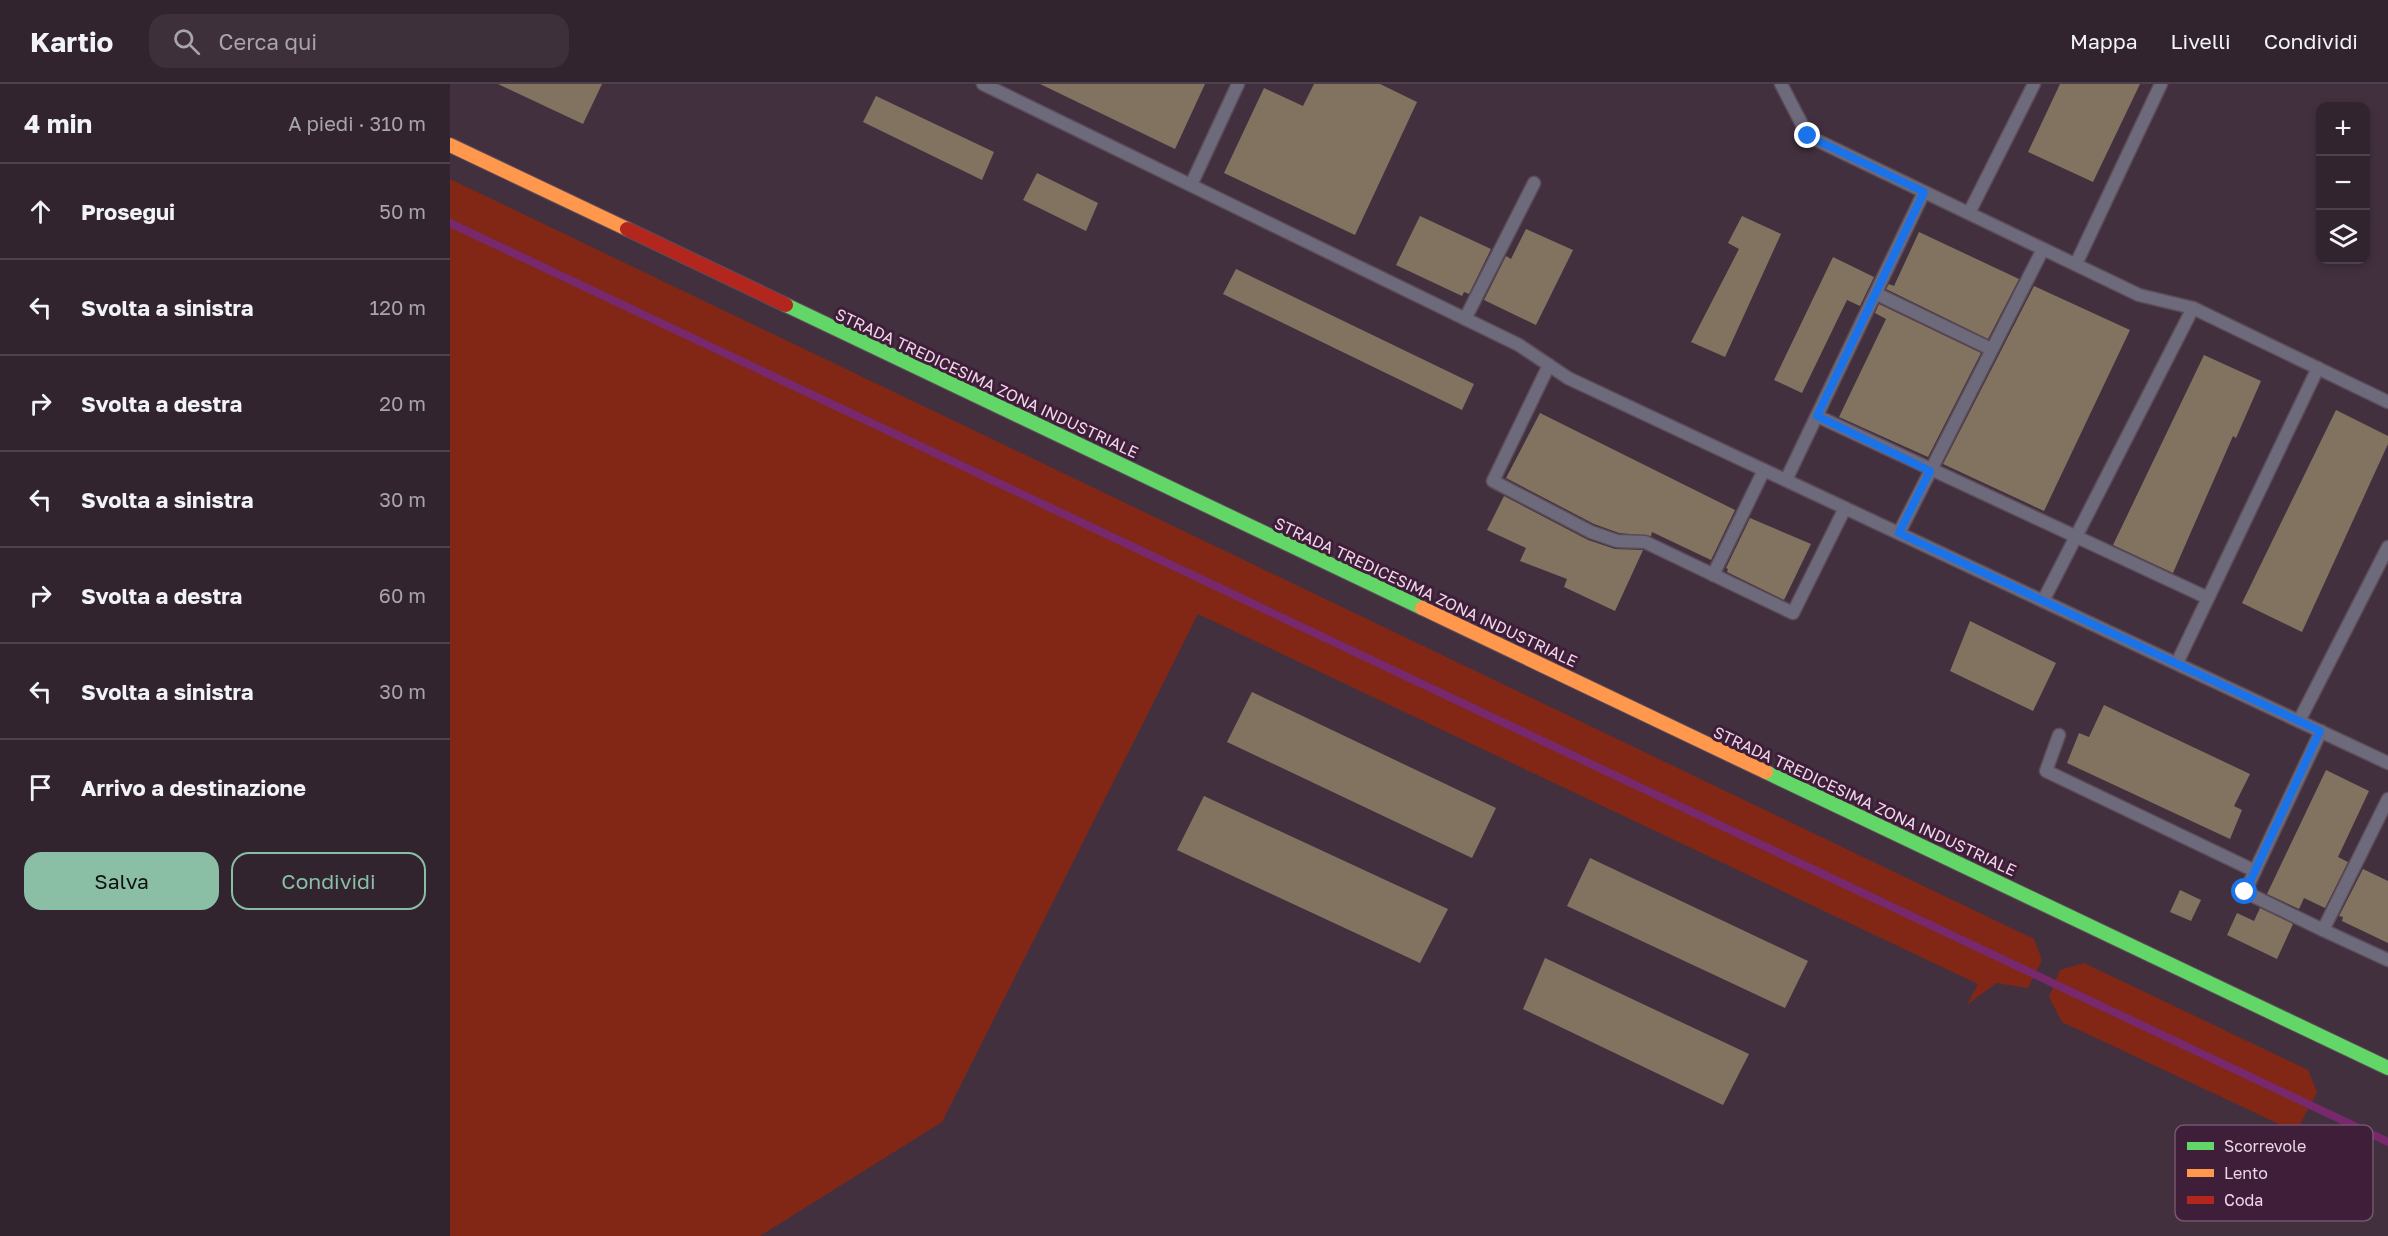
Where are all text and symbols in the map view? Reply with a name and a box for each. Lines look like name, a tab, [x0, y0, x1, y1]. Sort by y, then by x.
search box	[149, 14, 569, 68]
text: Kartio	[30, 25, 113, 58]
icon: search	[170, 25, 203, 58]
text: Cerca qui	[218, 28, 317, 55]
text: Mappa	[2070, 28, 2138, 54]
text: Livelli	[2171, 28, 2231, 54]
text: Condividi	[2264, 28, 2358, 54]
map controls	[2316, 102, 2370, 264]
button: +	[2316, 102, 2370, 156]
text: 4 min	[24, 108, 92, 139]
text: A piedi · 310 m	[288, 111, 426, 135]
route end	[1794, 122, 1820, 148]
button: −	[2316, 156, 2370, 210]
icon: ahead	[24, 195, 57, 228]
text: Prosegui	[81, 198, 175, 225]
text: 50 m	[379, 199, 426, 223]
button: layers	[2316, 210, 2370, 264]
icon: left	[24, 291, 57, 324]
text: Svolta a sinistra	[81, 294, 253, 321]
text: 120 m	[370, 295, 426, 319]
street label: STRADA TREDICESIMA ZONA INDUSTRIALE	[832, 304, 1142, 462]
icon: right	[24, 387, 57, 420]
text: Svolta a destra	[81, 390, 242, 417]
text: 20 m	[379, 391, 426, 415]
icon: left	[24, 483, 57, 516]
text: Svolta a sinistra	[81, 486, 253, 513]
text: 30 m	[379, 487, 426, 511]
street label: STRADA TREDICESIMA ZONA INDUSTRIALE	[1271, 513, 1581, 671]
icon: right	[24, 579, 57, 612]
text: Svolta a destra	[81, 582, 242, 609]
text: 60 m	[379, 583, 426, 607]
icon: left	[24, 675, 57, 708]
text: Svolta a sinistra	[81, 678, 253, 705]
text: 30 m	[379, 679, 426, 703]
street label: STRADA TREDICESIMA ZONA INDUSTRIALE	[1710, 722, 2020, 880]
icon: arrive	[24, 771, 57, 804]
text: Arrivo a destinazione	[81, 774, 306, 801]
button: Salva	[24, 852, 219, 910]
button: Condividi	[231, 852, 426, 910]
route start	[2231, 878, 2257, 904]
legend	[2175, 1125, 2373, 1221]
text: Scorrevole	[2224, 1136, 2306, 1156]
text: Lento	[2224, 1163, 2268, 1183]
text: Coda	[2224, 1190, 2263, 1210]

